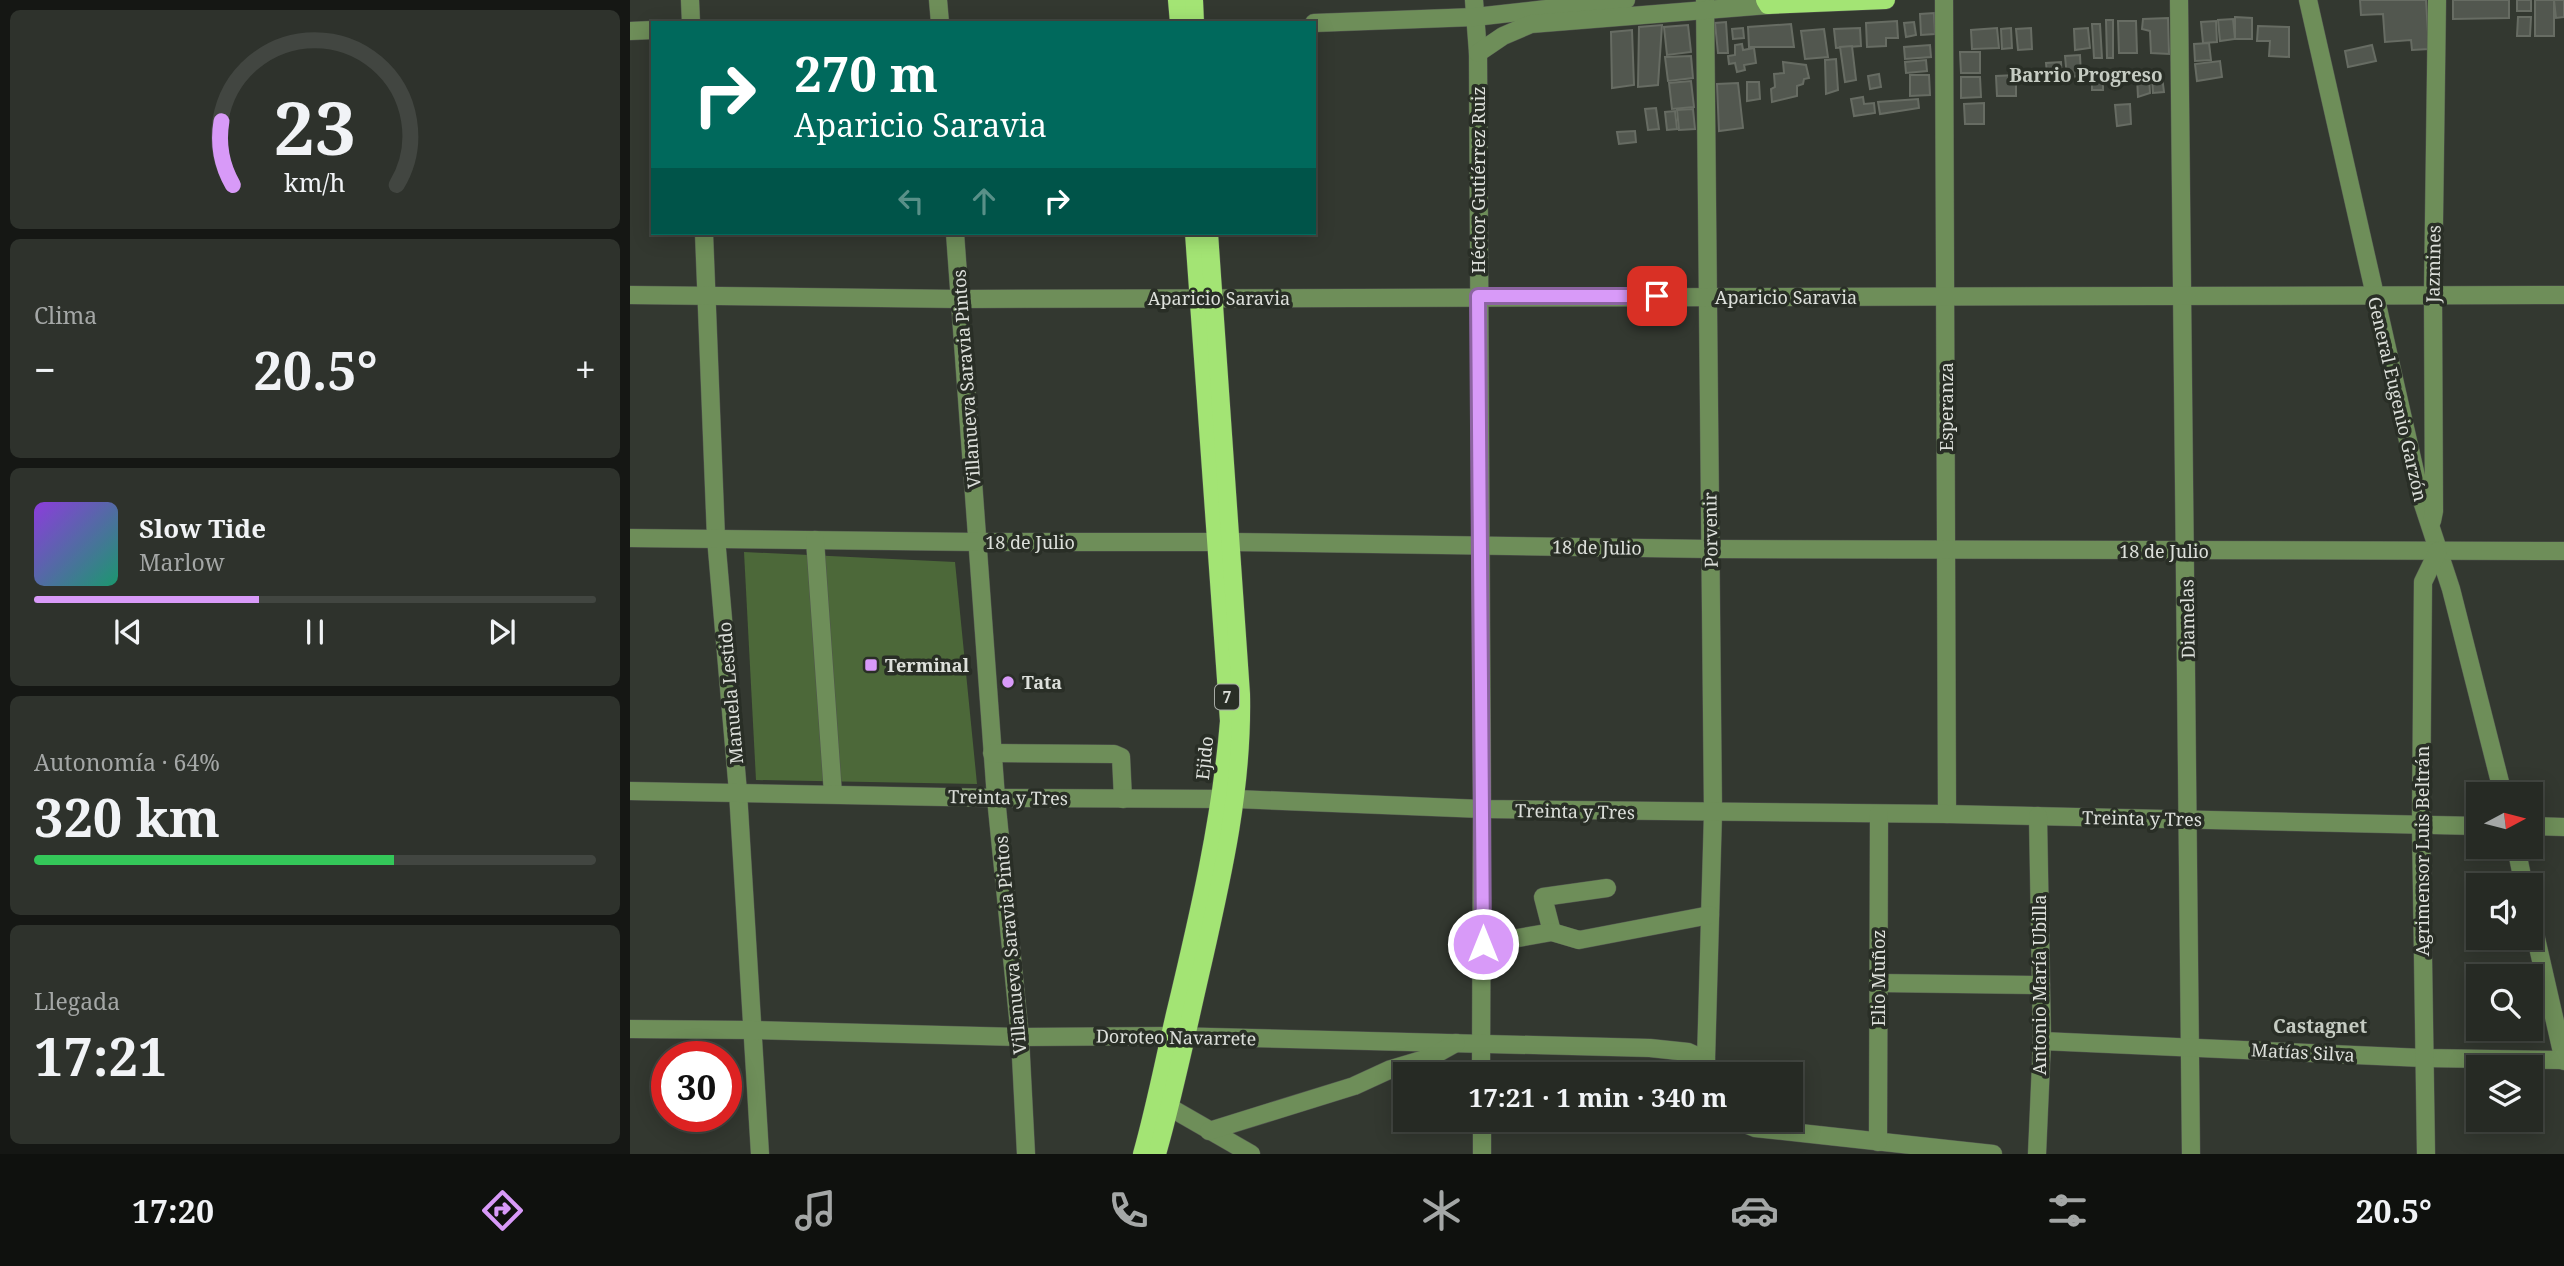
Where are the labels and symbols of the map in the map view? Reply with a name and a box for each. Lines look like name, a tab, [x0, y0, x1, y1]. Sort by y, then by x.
district label: Barrio Progreso	[2009, 62, 2163, 88]
street label: Héctor Gutiérrez Ruiz	[1466, 86, 1490, 274]
street label: Jazmines	[2420, 225, 2446, 304]
pin	[1627, 266, 1687, 326]
street label: Villanueva Saravia Pintos	[946, 269, 986, 489]
street label: Aparicio Saravia	[1715, 285, 1857, 309]
street label: Aparicio Saravia	[1148, 286, 1290, 310]
street label: General Eugenio Garzón	[2363, 294, 2433, 504]
street label: Esperanza	[1934, 362, 1958, 452]
street label: Porvenir	[1697, 491, 1723, 568]
street label: 18 de Julio	[985, 530, 1075, 554]
street label: 18 de Julio	[1552, 534, 1642, 560]
street label: 18 de Julio	[2119, 539, 2209, 563]
street label: Diamelas	[2174, 579, 2200, 659]
street label: Manuela Lestido	[712, 621, 748, 765]
place label: Terminal	[885, 653, 970, 677]
marker: Terminal	[863, 657, 879, 673]
place label: Tata	[1022, 670, 1062, 694]
marker: Tata	[1000, 674, 1016, 690]
road number: 7	[1215, 684, 1239, 710]
street label: Ejido	[1190, 735, 1218, 781]
street label: Agrimensor Luis Beltrán	[2410, 745, 2434, 956]
north arrow	[2466, 782, 2543, 859]
street label: Treinta y Tres	[948, 784, 1068, 810]
street label: Treinta y Tres	[1515, 798, 1635, 824]
street label: Treinta y Tres	[2082, 805, 2202, 831]
street label: Villanueva Saravia Pintos	[988, 835, 1032, 1055]
street label: Antonio María Ubilla	[2027, 895, 2051, 1075]
position arrow	[1446, 907, 1520, 981]
street label: Elio Muñoz	[1866, 929, 1890, 1027]
district label: Castagnet	[2273, 1013, 2367, 1039]
street label: Doroteo Navarrete	[1096, 1024, 1256, 1050]
street label: Matías Silva	[2251, 1037, 2355, 1067]
speed limit sign: 30	[651, 1041, 742, 1132]

